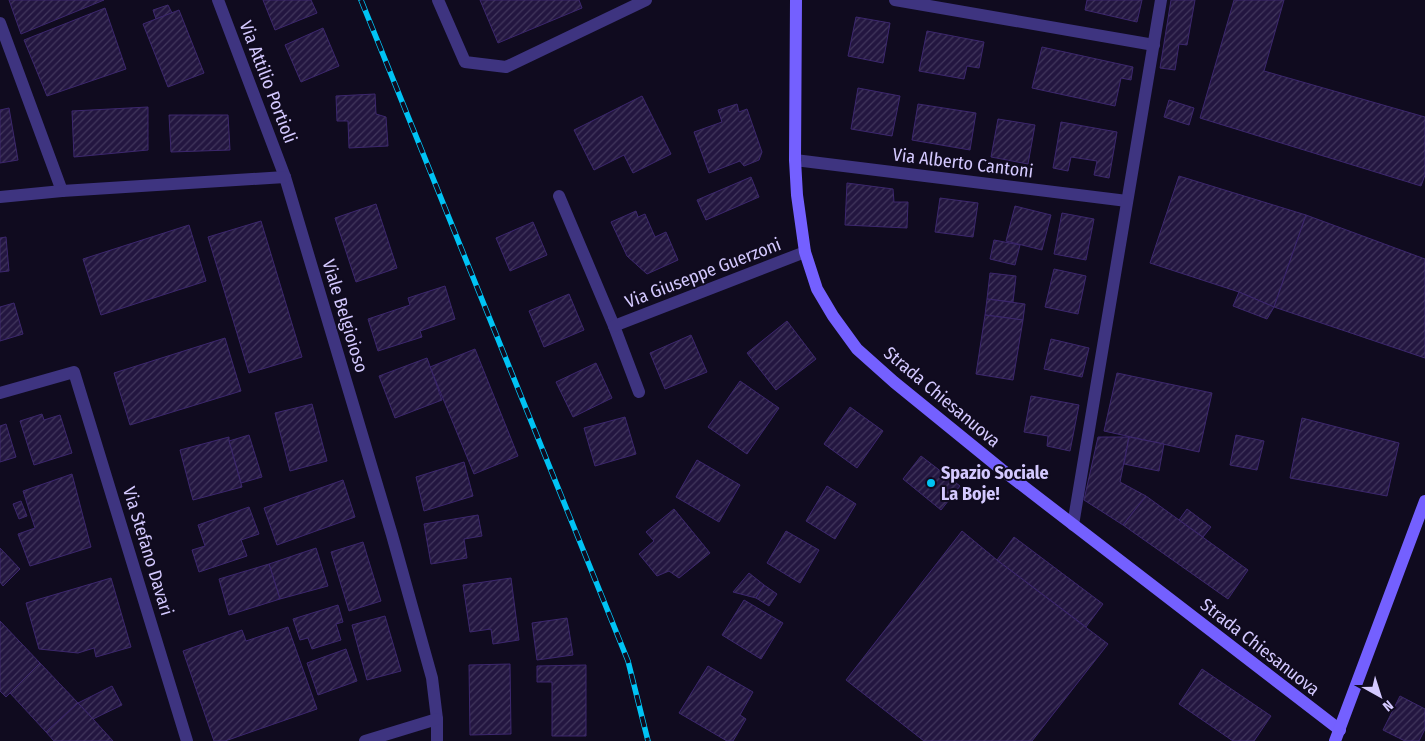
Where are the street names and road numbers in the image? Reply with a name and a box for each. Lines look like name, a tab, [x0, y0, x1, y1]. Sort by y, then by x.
street label: Via Attilio Portioli	[235, 18, 301, 146]
street label: Via Alberto Cantoni	[891, 143, 1035, 183]
street label: Via Giuseppe Guerzoni	[622, 233, 784, 313]
street label: Viale Belgioioso	[317, 257, 373, 375]
street label: Strada Chiesanuova	[879, 342, 1005, 452]
street label: Via Stefano Davari	[118, 484, 178, 618]
street label: Strada Chiesanuova	[1196, 594, 1324, 700]

